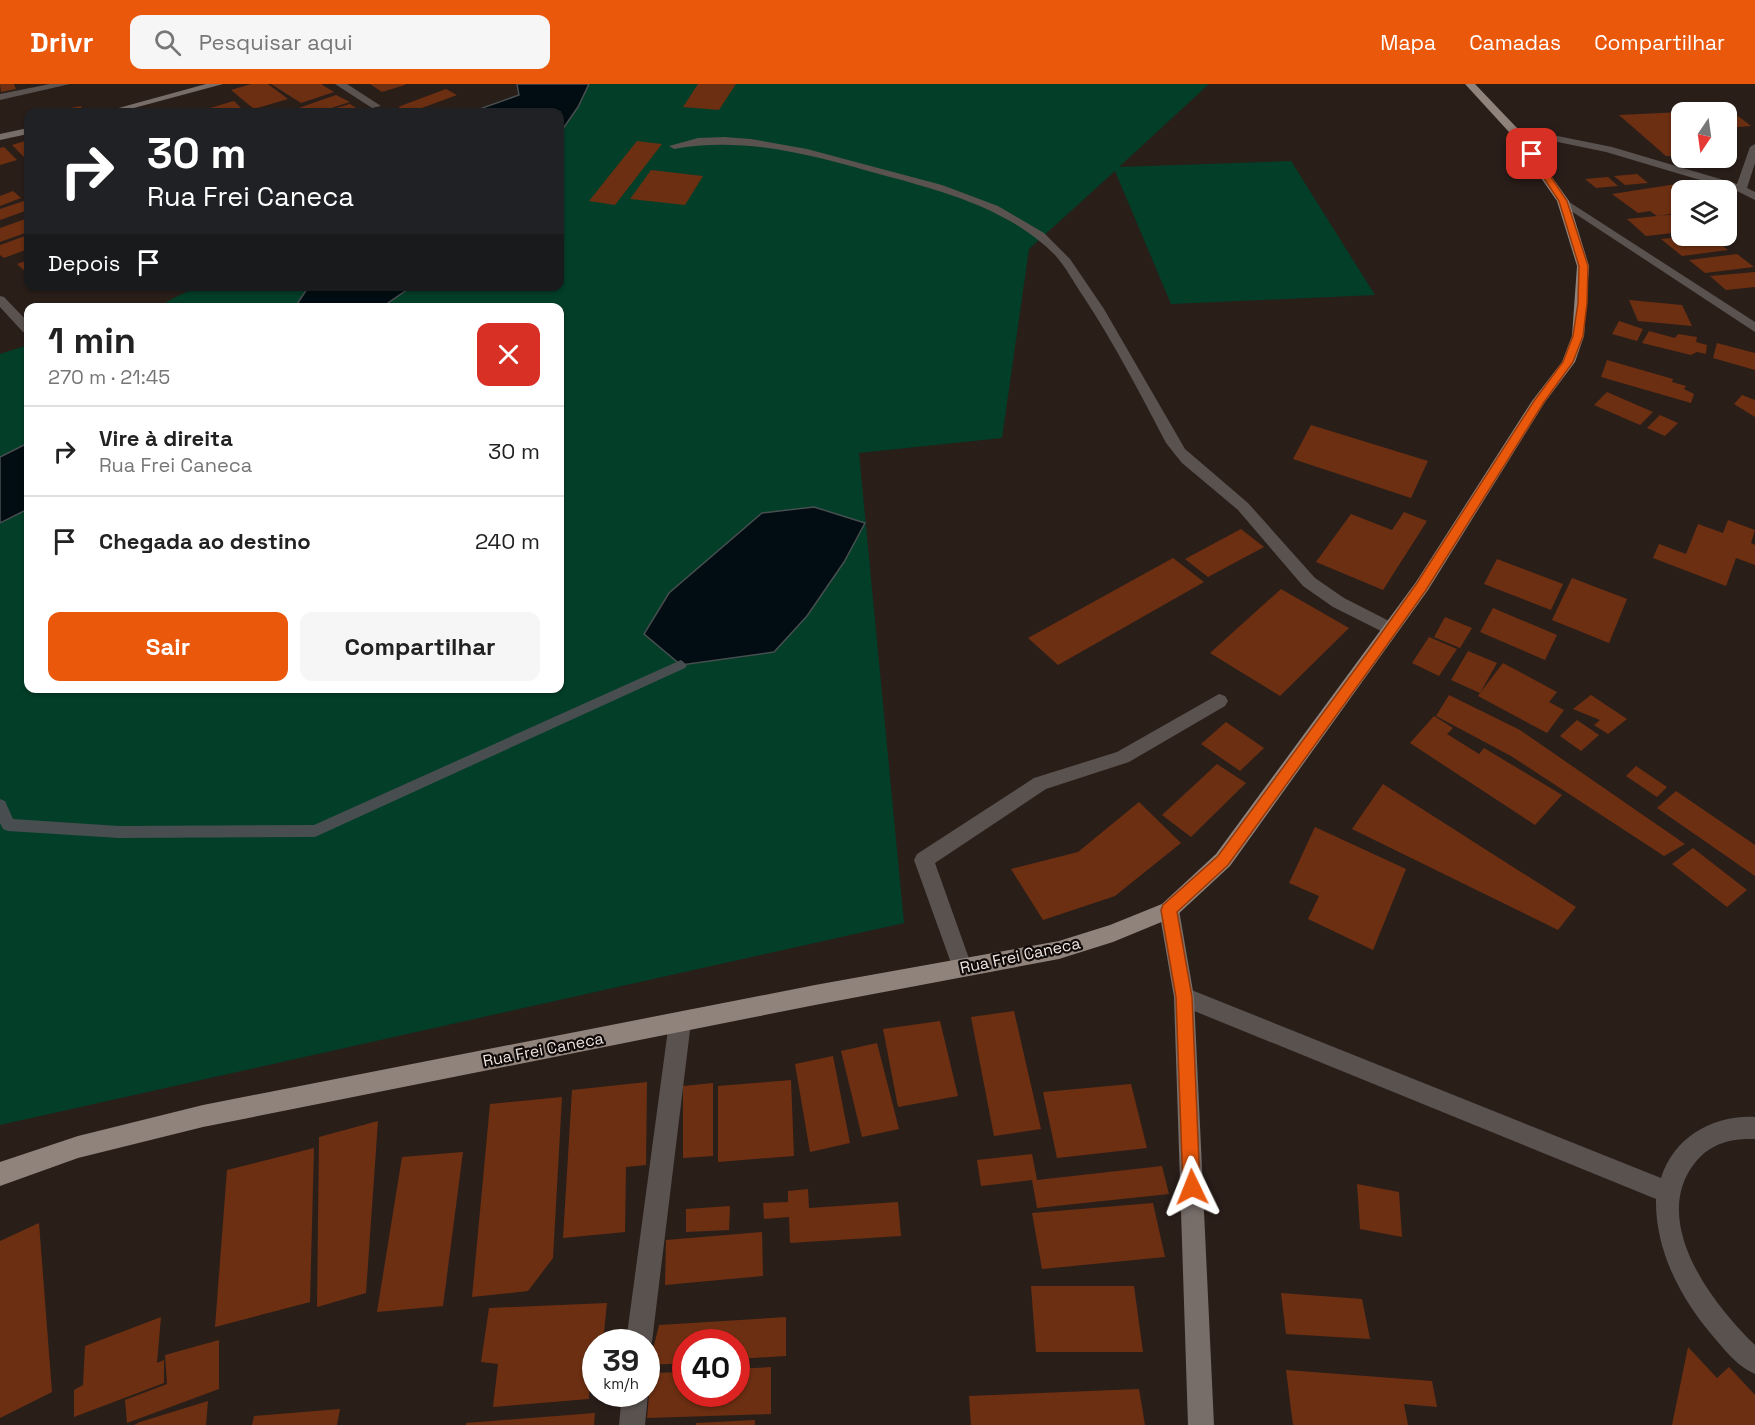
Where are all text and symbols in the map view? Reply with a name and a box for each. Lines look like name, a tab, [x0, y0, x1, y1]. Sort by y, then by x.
search box	[130, 15, 550, 69]
text: Drivr	[30, 24, 94, 60]
icon: search	[151, 26, 184, 59]
text: Pesquisar aqui	[199, 28, 353, 56]
text: Mapa	[1380, 29, 1436, 56]
text: Camadas	[1469, 29, 1561, 56]
text: Compartilhar	[1594, 29, 1725, 56]
north arrow	[1671, 102, 1737, 168]
map controls	[1671, 102, 1737, 246]
text: 30 m	[147, 127, 246, 180]
pin	[1506, 128, 1557, 179]
icon: right	[48, 132, 126, 210]
icon: arrive	[1515, 137, 1548, 170]
text: Rua Frei Caneca	[147, 179, 354, 214]
button: layers	[1671, 180, 1737, 246]
icon: arrive	[132, 246, 165, 279]
text: Depois	[48, 249, 120, 277]
text: 1 min	[48, 318, 136, 364]
button: close	[477, 323, 540, 386]
text: 270 m · 21:45	[48, 364, 170, 390]
text: Vire à direita	[99, 424, 233, 452]
icon: right	[48, 435, 81, 468]
text: 30 m	[488, 437, 540, 465]
text: Rua Frei Caneca	[99, 452, 252, 478]
icon: arrive	[48, 525, 81, 558]
text: Chegada ao destino	[99, 527, 311, 555]
text: 240 m	[475, 527, 540, 555]
button: Sair	[48, 612, 288, 681]
button: Compartilhar	[300, 612, 540, 681]
street label: Rua Frei Caneca	[958, 932, 1082, 979]
street label: Rua Frei Caneca	[481, 1027, 605, 1071]
position arrow	[1160, 1155, 1224, 1219]
speed limit sign: 40	[672, 1329, 750, 1407]
text: 39	[603, 1341, 639, 1380]
text: km/h	[603, 1374, 639, 1393]

